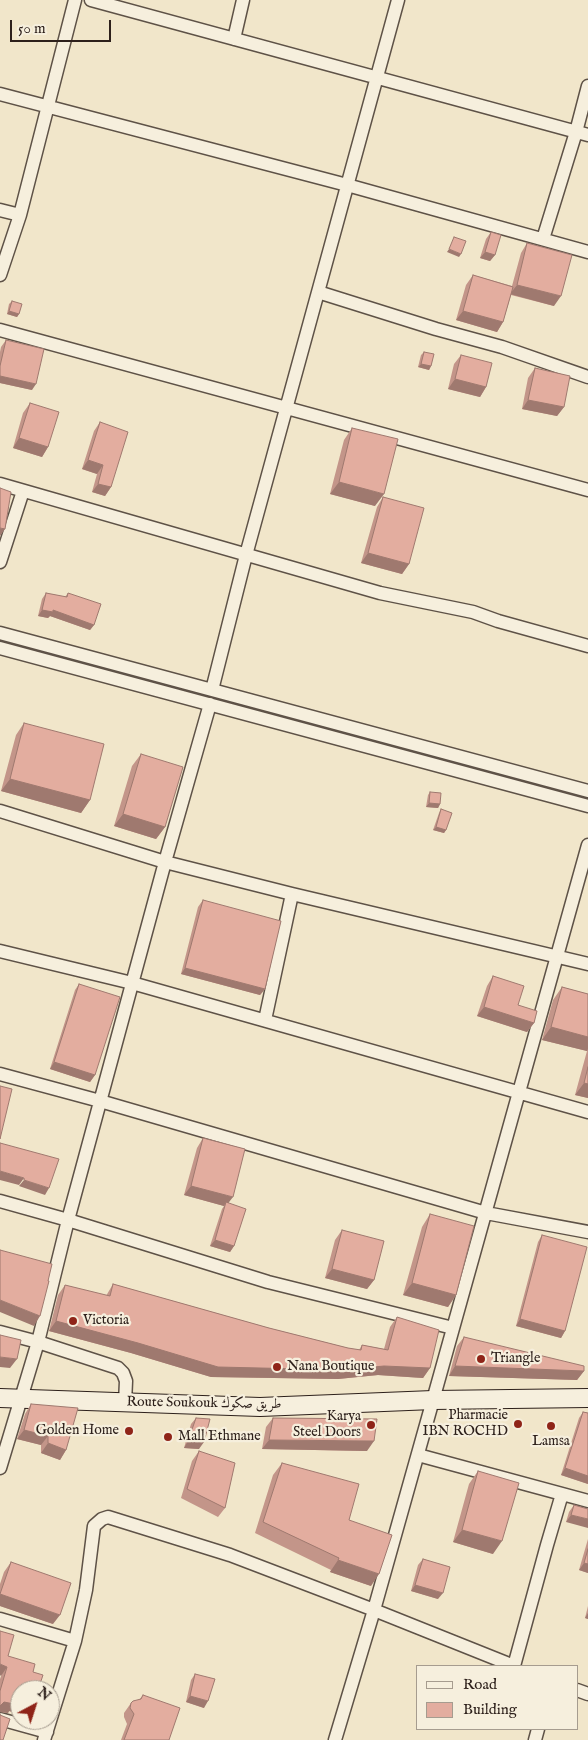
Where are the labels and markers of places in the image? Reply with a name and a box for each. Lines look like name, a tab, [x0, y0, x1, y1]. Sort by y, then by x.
place label: Victoria	[83, 1313, 129, 1329]
marker: Victoria	[67, 1315, 79, 1327]
place label: Triangle	[491, 1351, 540, 1367]
marker: Triangle	[475, 1353, 487, 1365]
place label: Nana Boutique	[287, 1359, 374, 1375]
marker: Nana Boutique	[271, 1361, 283, 1373]
place label: Pharmacie IBN ROCHD	[422, 1408, 508, 1440]
place label: Karya Steel Doors	[293, 1409, 361, 1441]
marker: Pharmacie IBN ROCHD	[512, 1418, 524, 1430]
marker: Karya Steel Doors	[365, 1419, 377, 1431]
marker: Lamsa	[545, 1420, 557, 1432]
place label: Golden Home	[36, 1423, 119, 1439]
marker: Golden Home	[123, 1425, 135, 1437]
place label: Mall Ethmane	[178, 1429, 261, 1445]
marker: Mall Ethmane	[162, 1431, 174, 1443]
place label: Lamsa	[532, 1434, 570, 1450]

